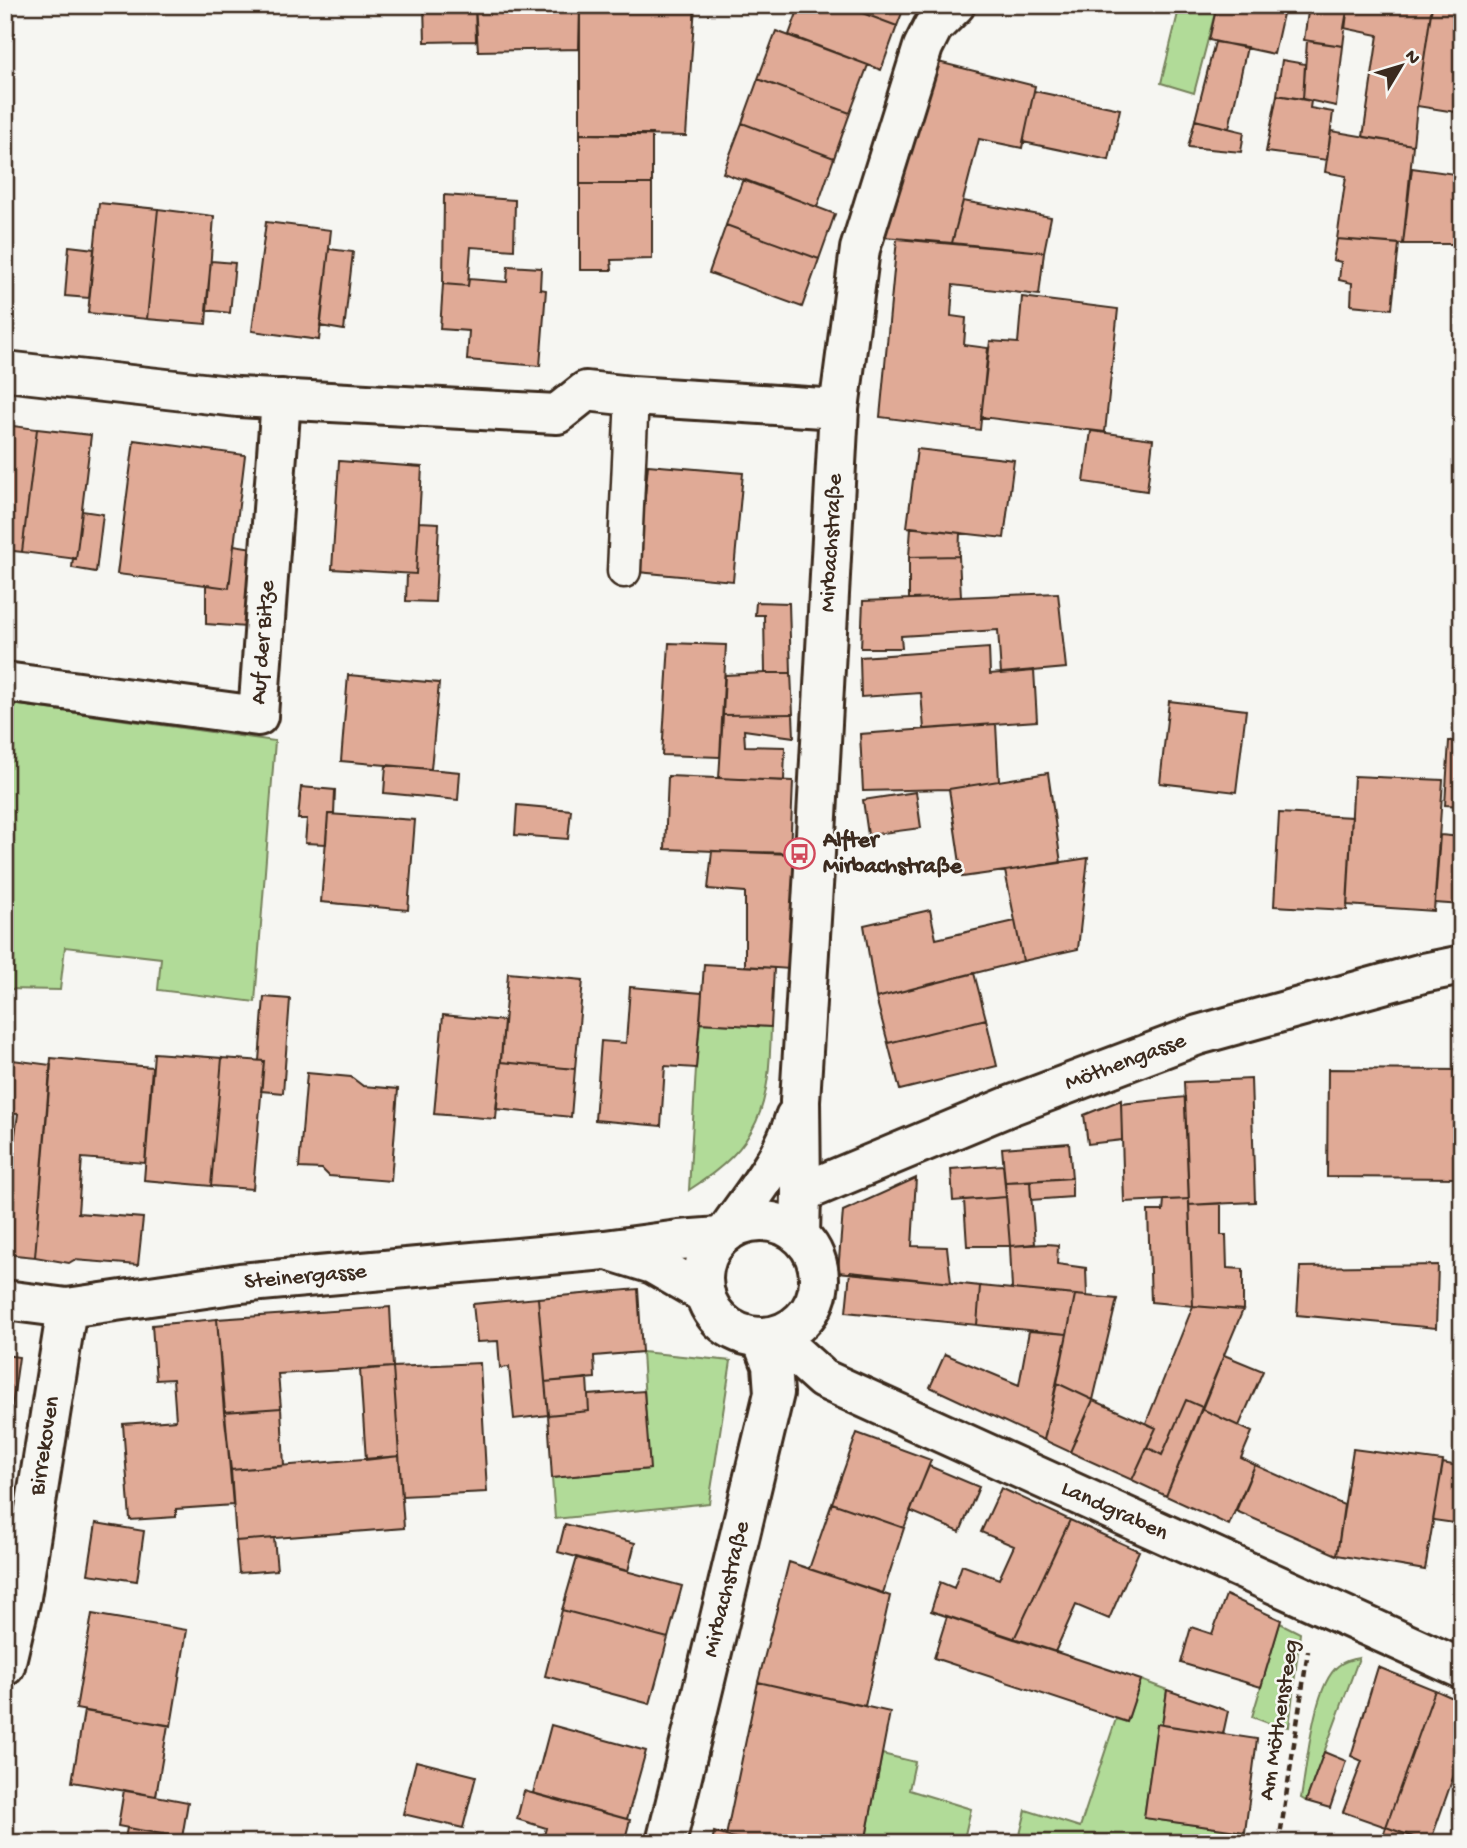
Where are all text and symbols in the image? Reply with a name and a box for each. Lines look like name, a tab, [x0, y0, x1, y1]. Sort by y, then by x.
north arrow	[1366, 32, 1436, 102]
text: N	[1399, 46, 1425, 70]
street label: Mirbachstraße	[815, 472, 849, 613]
street label: Auf der Bitze	[245, 579, 281, 705]
place label: Alfter Mirbachstraße	[822, 828, 963, 881]
bus stop icon: Alfter Mirbachstraße	[783, 837, 817, 871]
street label: Möthengasse	[1061, 1027, 1191, 1097]
street label: Steinergasse	[243, 1258, 369, 1296]
street label: Birrekoven	[24, 1394, 66, 1498]
street label: Landgraben	[1057, 1475, 1172, 1547]
street label: Mirbachstraße	[698, 1517, 757, 1660]
street label: Am Möthensteeg	[1254, 1638, 1306, 1802]

